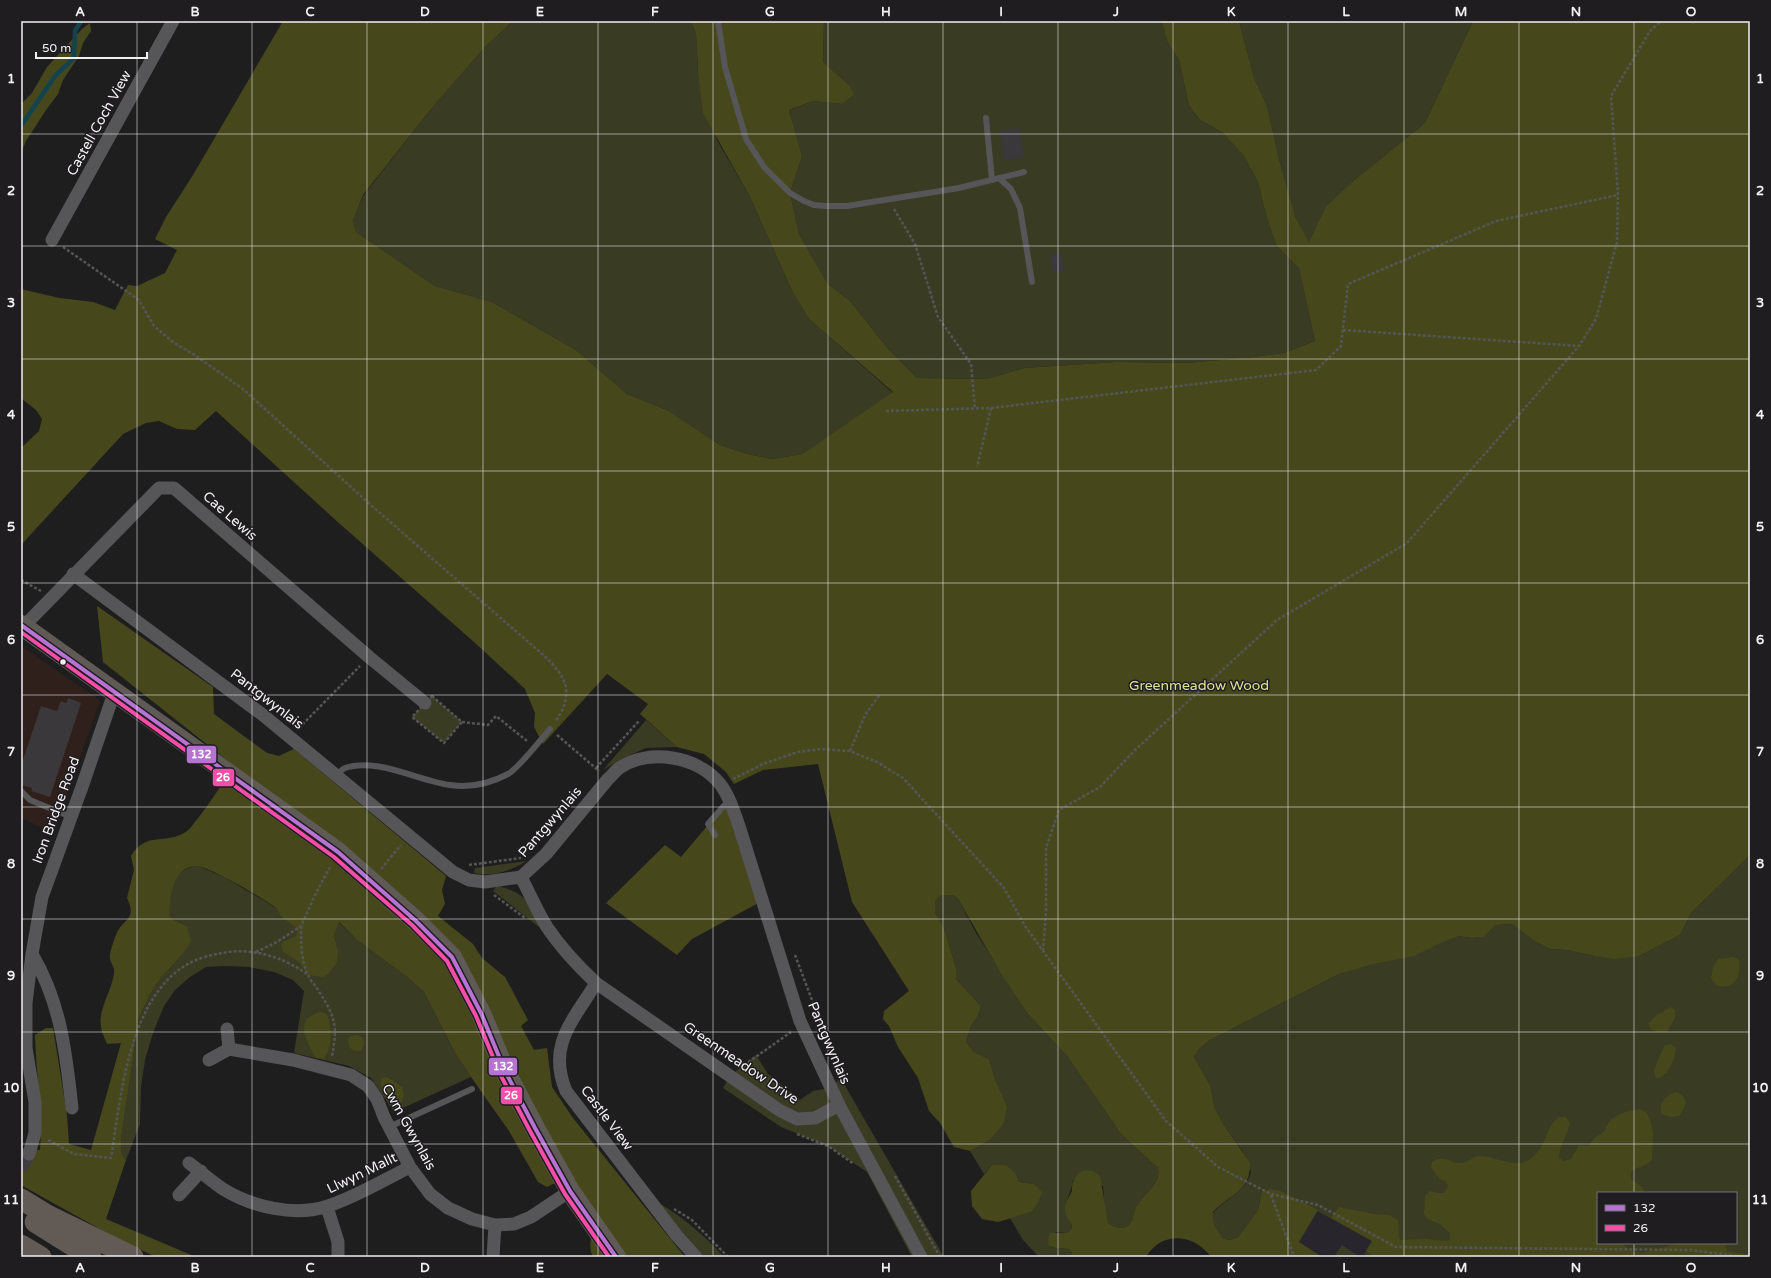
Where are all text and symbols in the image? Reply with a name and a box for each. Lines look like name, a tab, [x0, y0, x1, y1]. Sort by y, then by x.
text: A	[75, 4, 85, 20]
text: B	[190, 4, 200, 20]
text: C	[305, 4, 315, 20]
text: D	[420, 4, 430, 20]
text: E	[536, 4, 544, 20]
text: F	[651, 4, 659, 20]
text: G	[765, 4, 775, 20]
text: H	[881, 4, 891, 20]
text: I	[999, 4, 1003, 20]
text: J	[1112, 4, 1119, 20]
text: K	[1227, 4, 1236, 20]
text: L	[1342, 4, 1350, 20]
text: M	[1455, 4, 1467, 20]
text: N	[1571, 4, 1581, 20]
text: O	[1686, 4, 1697, 20]
scale bar	[36, 34, 147, 60]
text: 50 m	[42, 41, 71, 55]
street label: Castell Coch View	[63, 67, 135, 179]
text: 1	[7, 71, 15, 87]
text: 1	[1756, 71, 1764, 87]
text: 2	[7, 183, 15, 199]
text: 2	[1756, 183, 1764, 199]
text: 3	[7, 295, 15, 311]
text: 3	[1756, 295, 1764, 311]
text: 4	[7, 407, 16, 423]
text: 4	[1756, 407, 1765, 423]
street label: Cae Lewis	[199, 488, 261, 544]
text: 5	[7, 519, 15, 535]
text: 5	[1756, 519, 1764, 535]
text: 6	[7, 632, 15, 648]
text: 6	[1756, 632, 1764, 648]
unlabelled marker	[58, 657, 68, 667]
street label: Pantgwynlais	[227, 665, 307, 733]
park label: Greenmeadow Wood	[1129, 677, 1269, 694]
text: 7	[7, 744, 15, 760]
text: 7	[1756, 744, 1764, 760]
line badge: 132	[186, 745, 217, 764]
text: 132	[191, 748, 211, 761]
street label: Iron Bridge Road	[29, 754, 83, 866]
line badge: 26	[212, 768, 235, 787]
text: 26	[216, 771, 230, 784]
street label: Pantgwynlais	[515, 783, 585, 861]
text: 8	[7, 856, 15, 872]
text: 8	[1756, 856, 1764, 872]
text: 9	[7, 968, 15, 984]
text: 9	[1756, 968, 1764, 984]
street label: Pantgwynlais	[804, 999, 854, 1087]
street label: Greenmeadow Drive	[680, 1018, 802, 1108]
line badge: 132	[488, 1057, 518, 1076]
text: 132	[493, 1060, 513, 1073]
text: 10	[3, 1080, 19, 1096]
text: 10	[1752, 1080, 1768, 1096]
street label: Cwm Gwynlais	[378, 1081, 440, 1173]
street label: Castle View	[577, 1082, 637, 1154]
line badge: 26	[500, 1086, 523, 1105]
text: 26	[504, 1089, 518, 1102]
street label: Llwyn Mallt	[324, 1148, 400, 1197]
text: 11	[3, 1192, 19, 1208]
legend	[1597, 1192, 1737, 1244]
text: 11	[1752, 1192, 1768, 1208]
text: 132	[1633, 1201, 1656, 1215]
text: 26	[1633, 1221, 1648, 1235]
text: A	[75, 1260, 85, 1276]
text: B	[190, 1260, 200, 1276]
text: C	[305, 1260, 315, 1276]
text: D	[420, 1260, 430, 1276]
text: E	[536, 1260, 544, 1276]
text: F	[651, 1260, 659, 1276]
text: G	[765, 1260, 775, 1276]
text: H	[881, 1260, 891, 1276]
text: I	[999, 1260, 1003, 1276]
text: J	[1112, 1260, 1119, 1276]
text: K	[1227, 1260, 1236, 1276]
text: L	[1342, 1260, 1350, 1276]
text: M	[1455, 1260, 1467, 1276]
text: N	[1571, 1260, 1581, 1276]
text: O	[1686, 1260, 1697, 1276]

